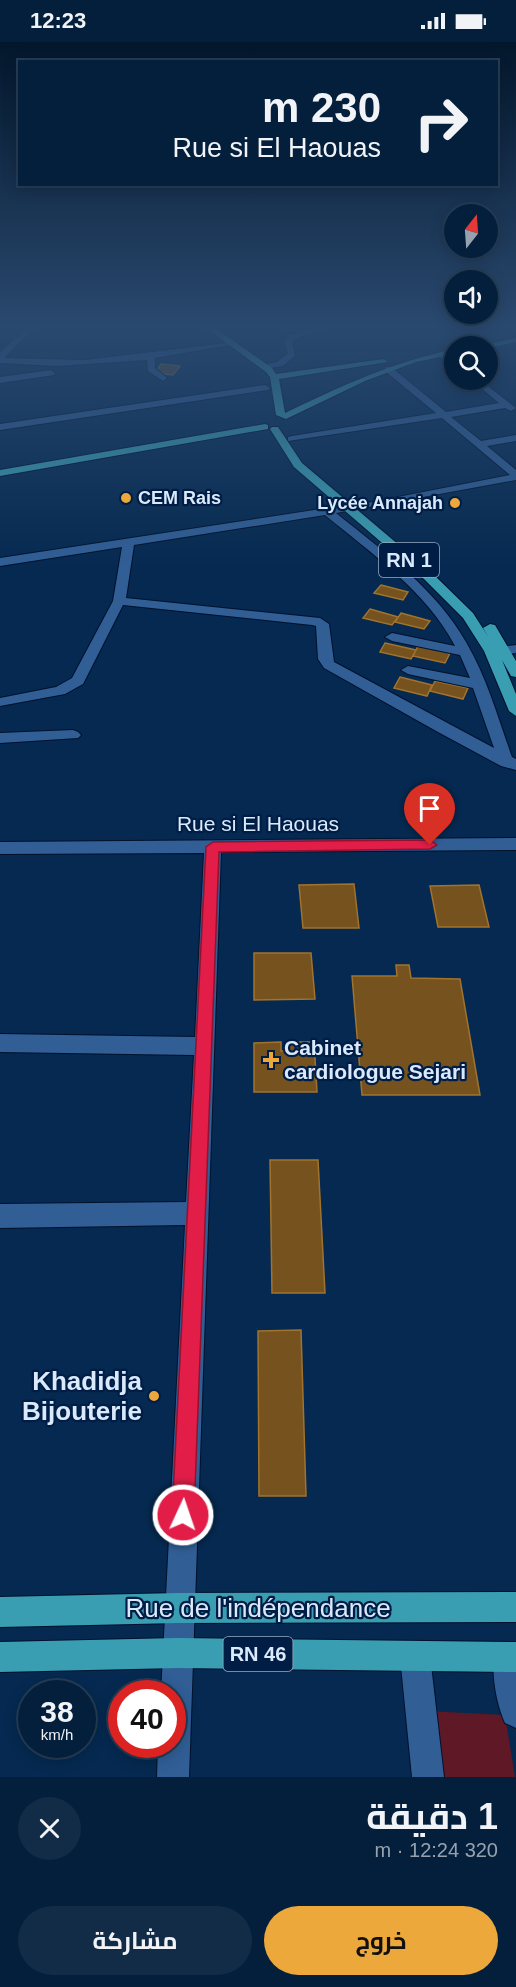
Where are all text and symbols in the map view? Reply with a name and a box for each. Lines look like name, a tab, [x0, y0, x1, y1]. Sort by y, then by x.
text: 12:23	[30, 8, 86, 33]
text: 230 m	[262, 84, 381, 131]
icon: right	[402, 84, 480, 162]
text: Rue si El Haouas	[172, 133, 381, 163]
north arrow	[444, 204, 498, 258]
map controls	[444, 204, 498, 390]
button: sound	[444, 270, 498, 324]
button: search	[444, 336, 498, 390]
place label: CEM Rais	[138, 488, 221, 508]
marker: CEM Rais	[119, 491, 133, 505]
place label: Lycée Annajah	[317, 493, 443, 513]
marker: Lycée Annajah	[448, 496, 462, 510]
road number: RN 1	[379, 543, 439, 577]
pin	[404, 783, 455, 845]
icon: arrive	[413, 792, 446, 825]
street label: Rue si El Haouas	[177, 812, 339, 835]
place label: Cabinet cardiologue Sejari	[284, 1036, 466, 1083]
marker: Cabinet cardiologue Sejari	[262, 1051, 280, 1069]
place label: Khadidja Bijouterie	[22, 1366, 143, 1426]
marker: Khadidja Bijouterie	[147, 1389, 161, 1403]
position arrow	[151, 1483, 215, 1547]
street label: Rue de l'indépendance	[125, 1593, 391, 1623]
road number: RN 46	[224, 1637, 292, 1671]
speed limit sign: 40	[108, 1680, 186, 1758]
text: 38	[40, 1695, 74, 1728]
text: km/h	[41, 1726, 73, 1743]
text: 1 دقيقة	[366, 1796, 498, 1837]
button: close	[18, 1797, 81, 1860]
text: 320 m · 12:24	[375, 1839, 498, 1861]
button: مشاركة	[18, 1906, 252, 1975]
button: خروج	[264, 1906, 498, 1975]

